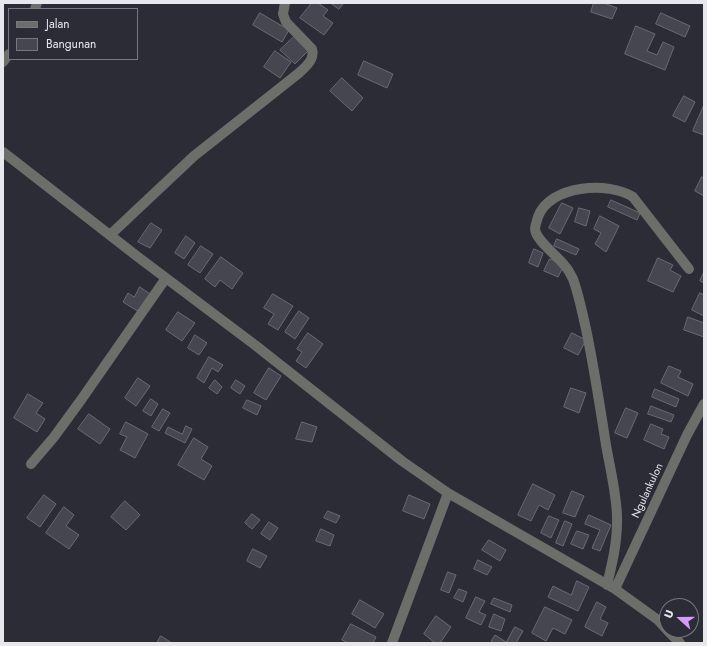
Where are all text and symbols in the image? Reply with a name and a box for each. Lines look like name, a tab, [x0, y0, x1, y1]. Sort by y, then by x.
legend	[8, 8, 138, 60]
text: Jalan	[46, 15, 69, 33]
text: Bangunan	[46, 35, 96, 53]
street label: Ngulankulon	[630, 461, 666, 521]
north arrow	[659, 598, 699, 638]
text: U	[660, 608, 678, 621]

